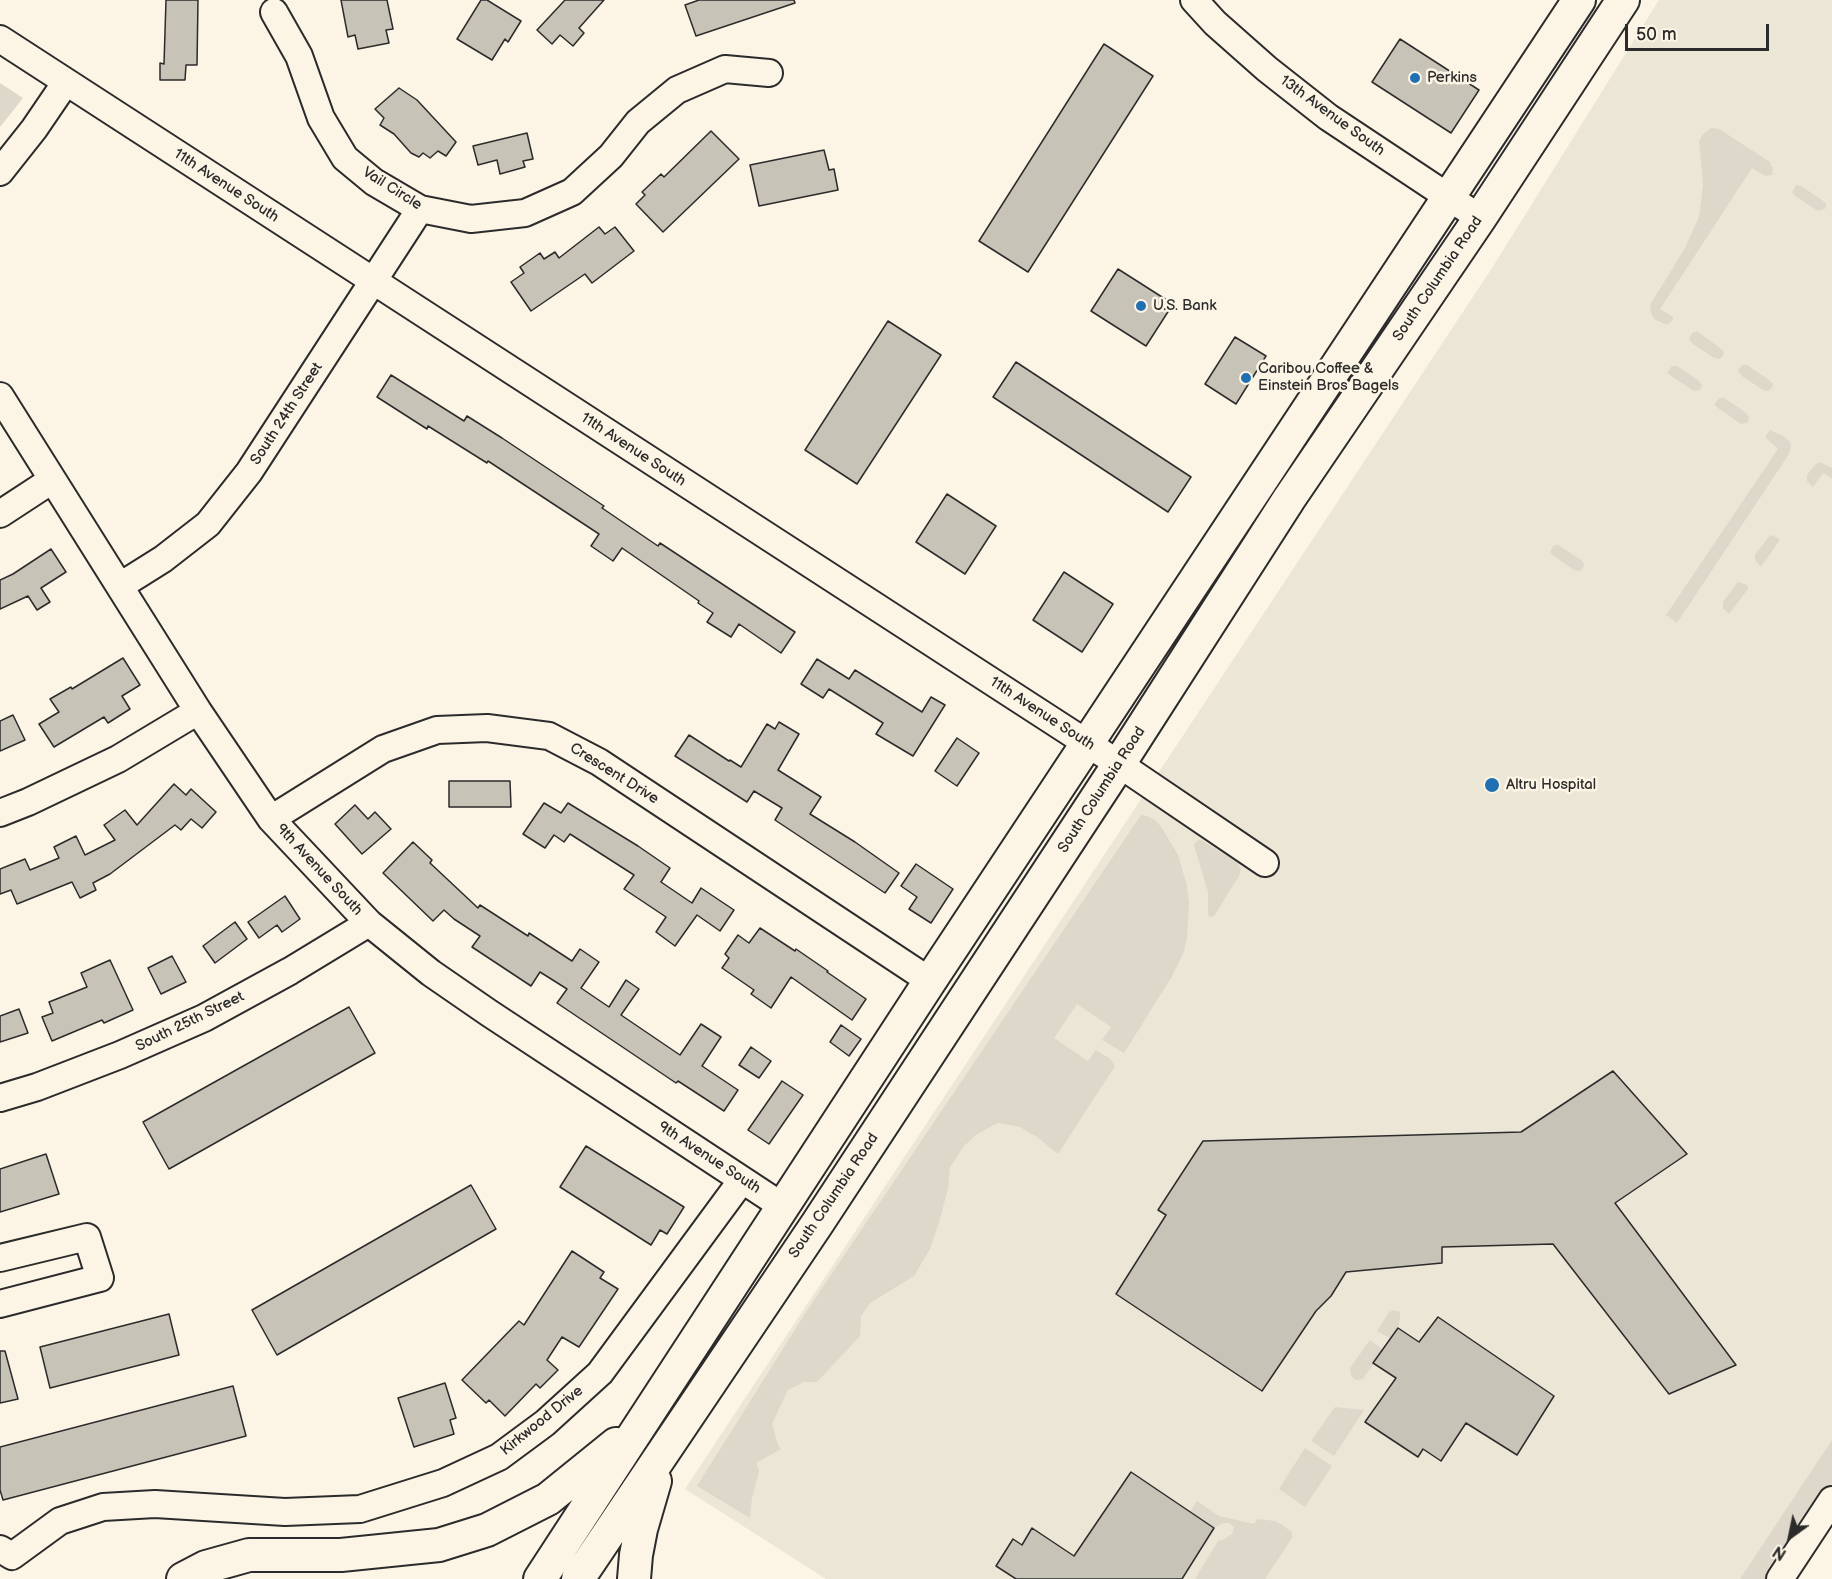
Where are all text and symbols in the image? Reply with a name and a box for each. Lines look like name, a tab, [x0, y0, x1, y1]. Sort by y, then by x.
scale bar	[1628, 12, 1772, 50]
text: 50 m	[1636, 24, 1677, 45]
place label: Perkins	[1427, 69, 1477, 87]
marker: Perkins	[1408, 71, 1422, 85]
street label: 13th Avenue South	[1276, 72, 1388, 160]
street label: 11th Avenue South	[170, 145, 282, 227]
street label: Vail Circle	[359, 164, 425, 214]
street label: South Columbia Road	[1389, 213, 1487, 345]
place label: U.S. Bank	[1153, 297, 1217, 315]
marker: U.S. Bank	[1134, 299, 1148, 313]
street label: South 24th Street	[247, 359, 327, 469]
place label: Caribou Coffee & Einstein Bros Bagels	[1258, 360, 1399, 395]
marker: Caribou Coffee & Einstein Bros Bagels	[1239, 371, 1253, 385]
street label: 11th Avenue South	[577, 409, 689, 491]
street label: 11th Avenue South	[986, 673, 1098, 755]
street label: South Columbia Road	[1054, 723, 1150, 857]
street label: Crescent Drive	[566, 740, 662, 808]
marker: Altru Hospital	[1483, 776, 1501, 794]
place label: Altru Hospital	[1506, 776, 1596, 794]
street label: 9th Avenue South	[272, 820, 366, 920]
street label: South 25th Street	[133, 988, 247, 1056]
street label: 9th Avenue South	[654, 1118, 764, 1198]
street label: South Columbia Road	[785, 1130, 883, 1262]
street label: Kirkwood Drive	[497, 1382, 587, 1460]
north arrow	[1760, 1507, 1820, 1567]
text: N	[1770, 1541, 1790, 1564]

